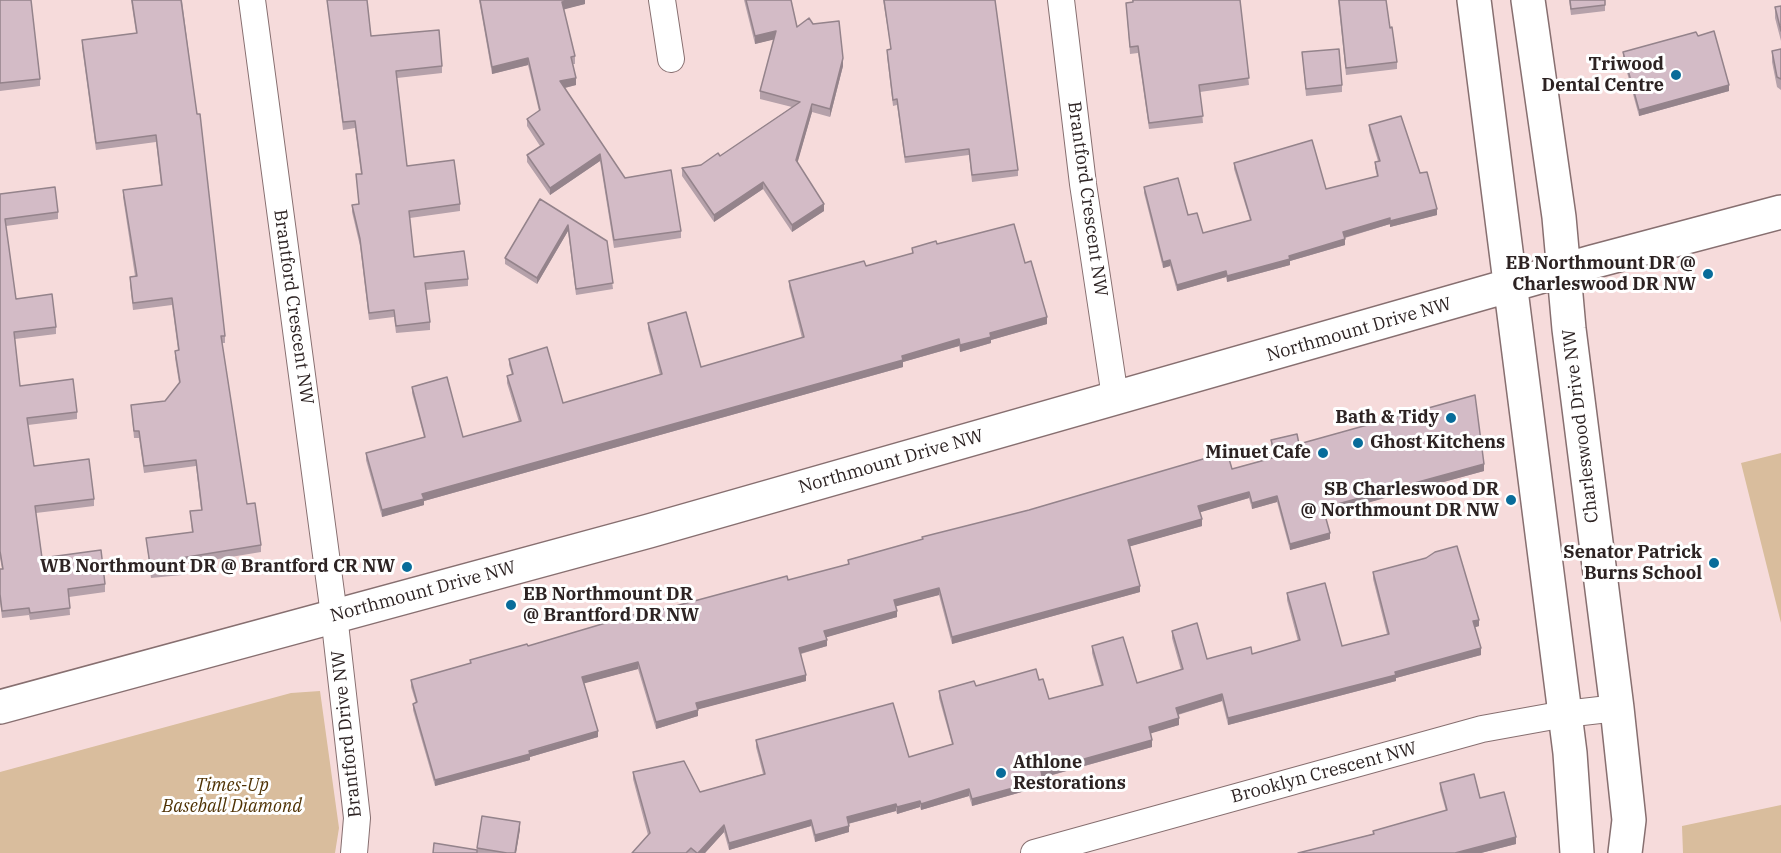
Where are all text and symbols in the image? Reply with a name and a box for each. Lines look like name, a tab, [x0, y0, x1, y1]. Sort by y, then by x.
place label: Triwood Dental Centre	[1542, 54, 1664, 97]
marker: Triwood Dental Centre	[1669, 68, 1683, 82]
street label: Brantford Crescent NW	[1063, 100, 1111, 298]
street label: Brantford Crescent NW	[269, 208, 317, 406]
place label: EB Northmount DR @ Charleswood DR NW	[1506, 253, 1696, 296]
marker: EB Northmount DR @ Charleswood DR NW	[1701, 267, 1715, 281]
street label: Northmount Drive NW	[1264, 293, 1454, 367]
street label: Charleswood Drive NW	[1558, 328, 1604, 524]
place label: Bath & Tidy	[1335, 407, 1439, 429]
marker: Bath & Tidy	[1444, 411, 1458, 425]
street label: Northmount Drive NW	[796, 425, 986, 499]
place label: Ghost Kitchens	[1370, 432, 1505, 454]
marker: Ghost Kitchens	[1351, 436, 1365, 450]
place label: Minuet Cafe	[1206, 442, 1311, 464]
marker: Minuet Cafe	[1316, 446, 1330, 460]
place label: SB Charleswood DR @ Northmount DR NW	[1300, 479, 1499, 522]
marker: SB Charleswood DR @ Northmount DR NW	[1504, 493, 1518, 507]
place label: Senator Patrick Burns School	[1563, 542, 1702, 584]
place label: WB Northmount DR @ Brantford CR NW	[40, 556, 395, 578]
marker: Senator Patrick Burns School	[1707, 556, 1721, 570]
street label: Northmount Drive NW	[328, 557, 518, 627]
marker: WB Northmount DR @ Brantford CR NW	[400, 560, 414, 574]
place label: EB Northmount DR @ Brantford DR NW	[523, 584, 699, 626]
marker: EB Northmount DR @ Brantford DR NW	[504, 598, 518, 612]
street label: Brantford Drive NW	[327, 649, 367, 819]
street label: Brooklyn Crescent NW	[1229, 738, 1419, 808]
place label: Athlone Restorations	[1013, 752, 1126, 795]
marker: Athlone Restorations	[994, 766, 1008, 780]
park label: Times-Up Baseball Diamond	[162, 775, 302, 818]

